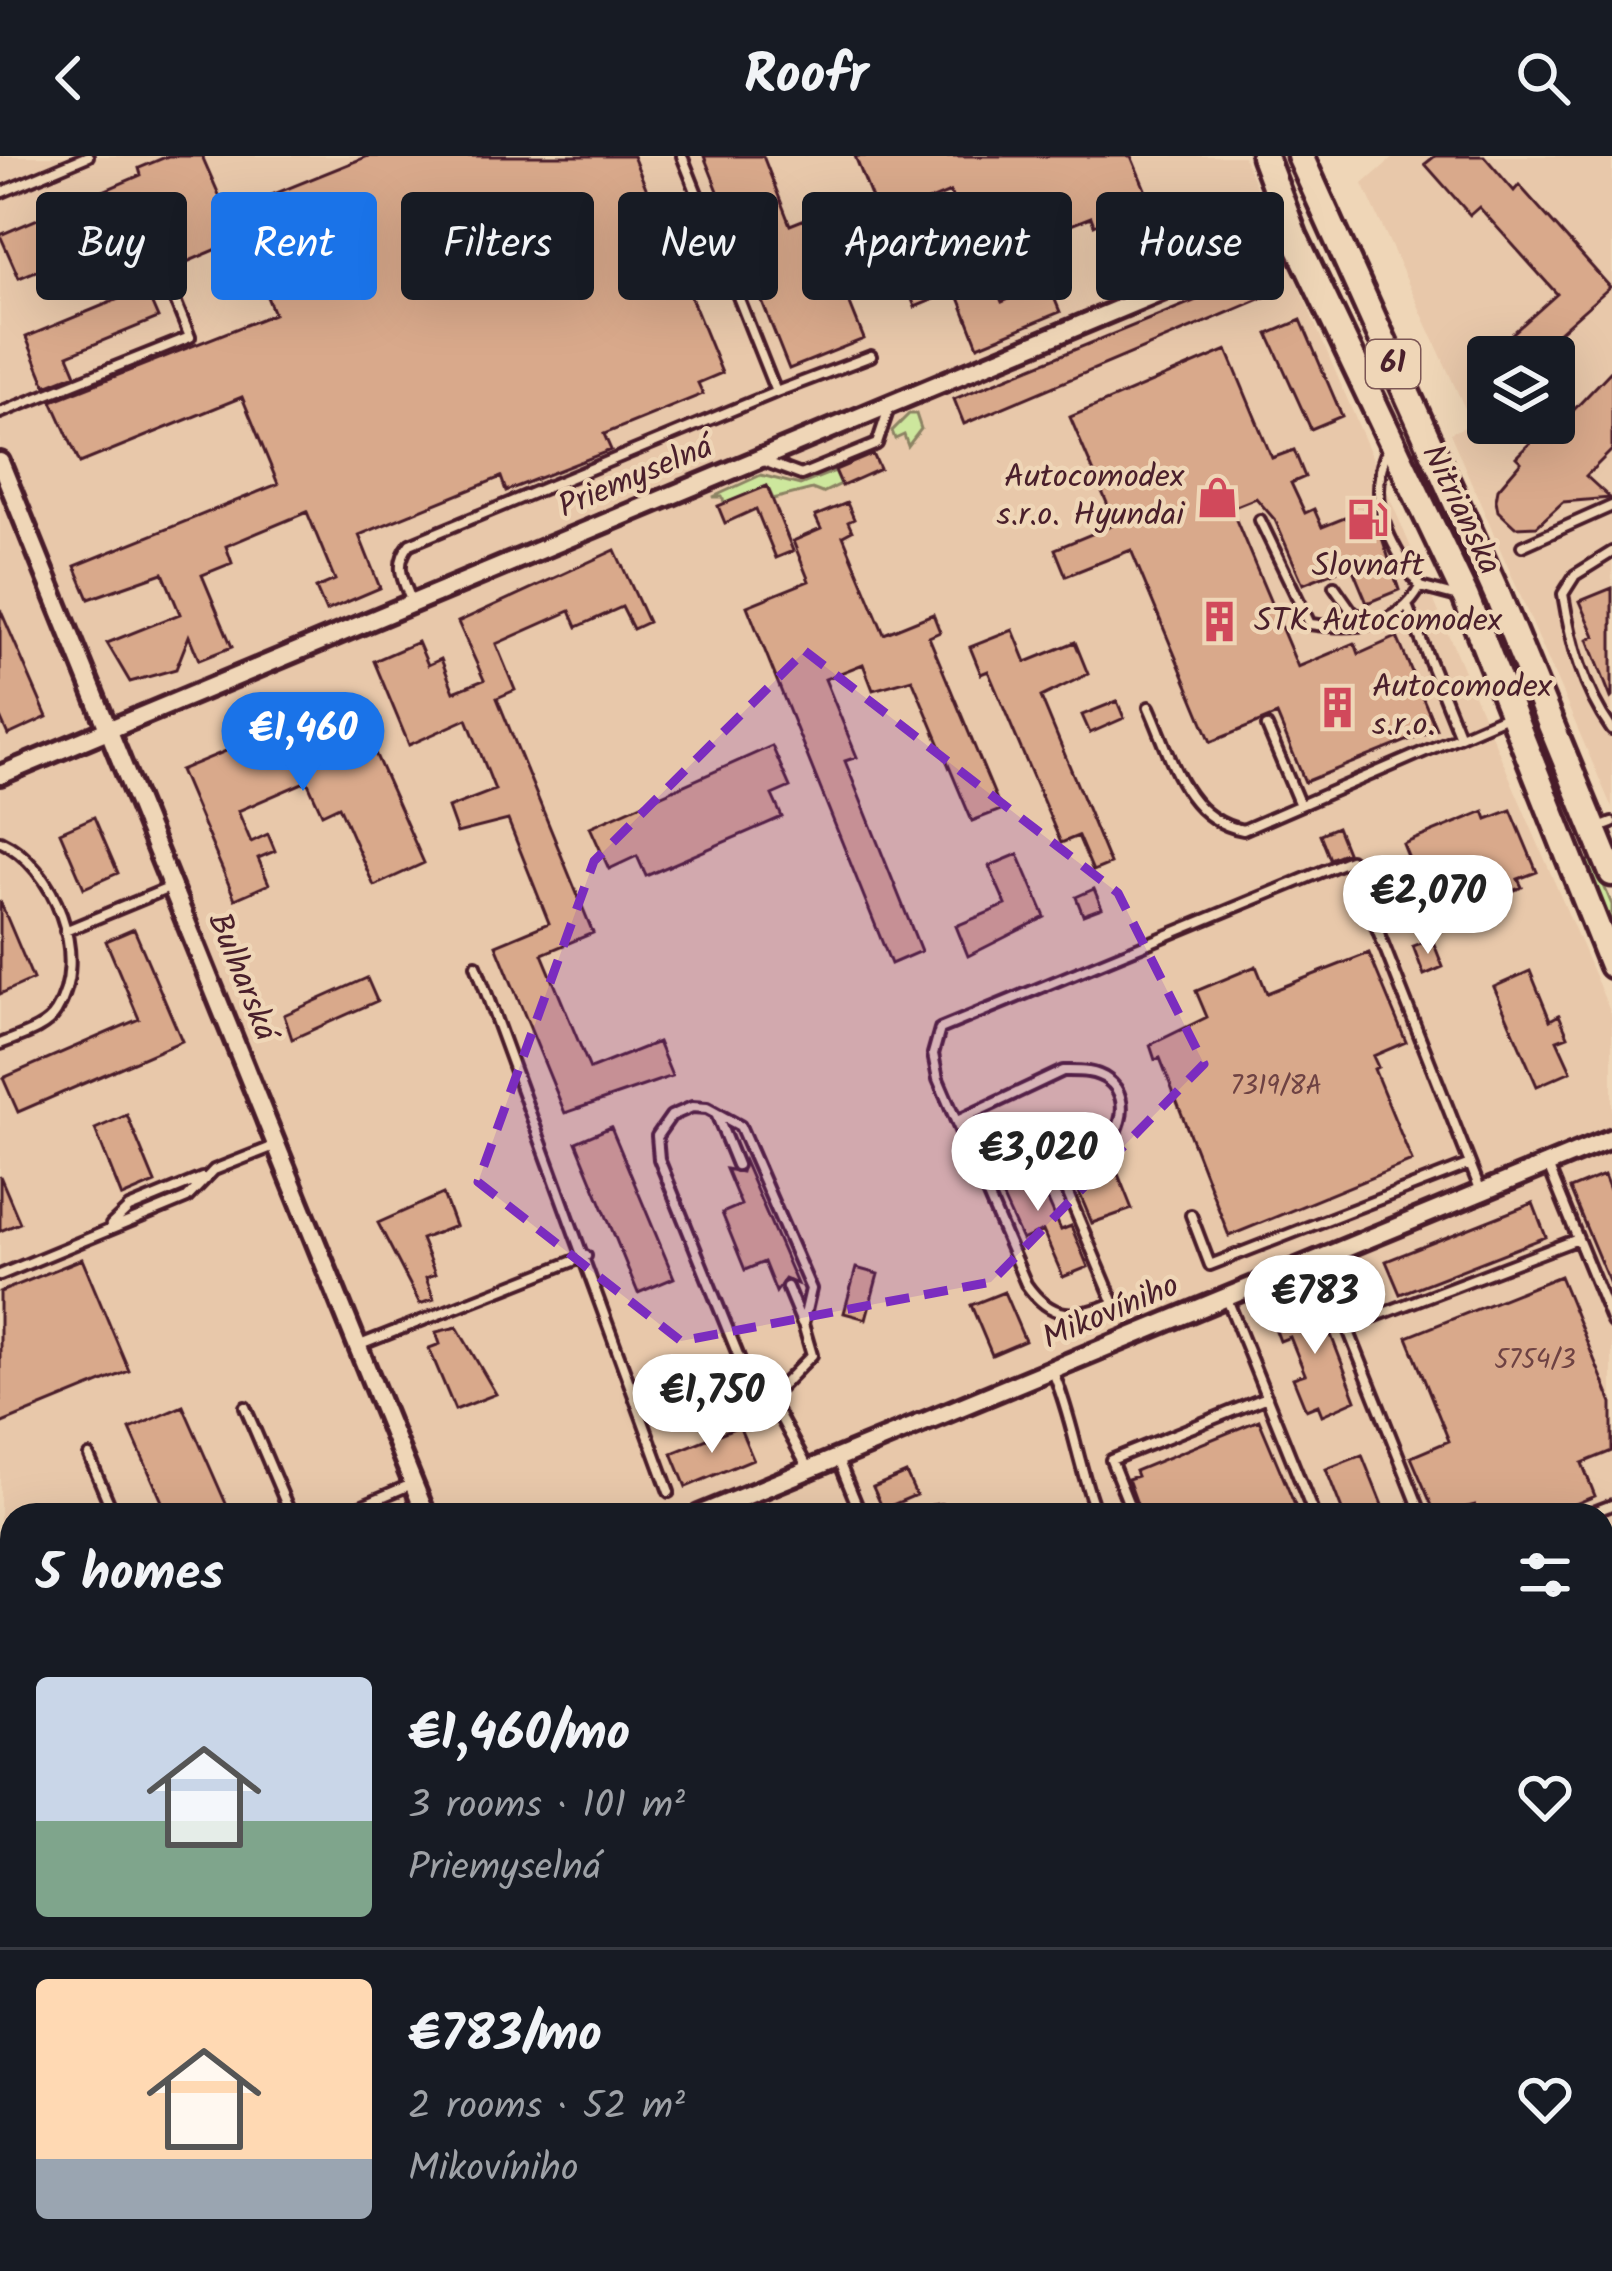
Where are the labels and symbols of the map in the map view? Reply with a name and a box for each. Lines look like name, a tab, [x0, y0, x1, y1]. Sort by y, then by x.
road number: 61	[1366, 340, 1420, 388]
street label: Priemyselná	[550, 420, 725, 534]
street label: Nitrianska	[1406, 436, 1514, 584]
place label: Autocomodex s.r.o. Hyundai	[997, 452, 1185, 543]
shop icon: Autocomodex s.r.o. Hyundai	[1195, 474, 1241, 520]
fuel station icon: Slovnaft	[1345, 496, 1391, 542]
place label: Slovnaft	[1312, 541, 1426, 594]
place label: STK Autocomodex	[1254, 596, 1503, 649]
building icon: STK Autocomodex	[1197, 599, 1243, 645]
place label: Autocomodex s.r.o.	[1372, 662, 1553, 753]
building icon: Autocomodex s.r.o.	[1315, 684, 1361, 730]
pin: €1,460	[205, 692, 401, 794]
pin: €2,070	[1330, 855, 1526, 957]
street label: Bulharská	[191, 905, 292, 1052]
house number: 7319/8A	[1230, 1065, 1322, 1108]
pin: €3,020	[940, 1112, 1136, 1214]
pin: €783	[1244, 1255, 1386, 1357]
street label: Mikovíniho	[1034, 1260, 1188, 1366]
house number: 5754/3	[1494, 1339, 1576, 1382]
pin: €1,750	[614, 1354, 810, 1456]

